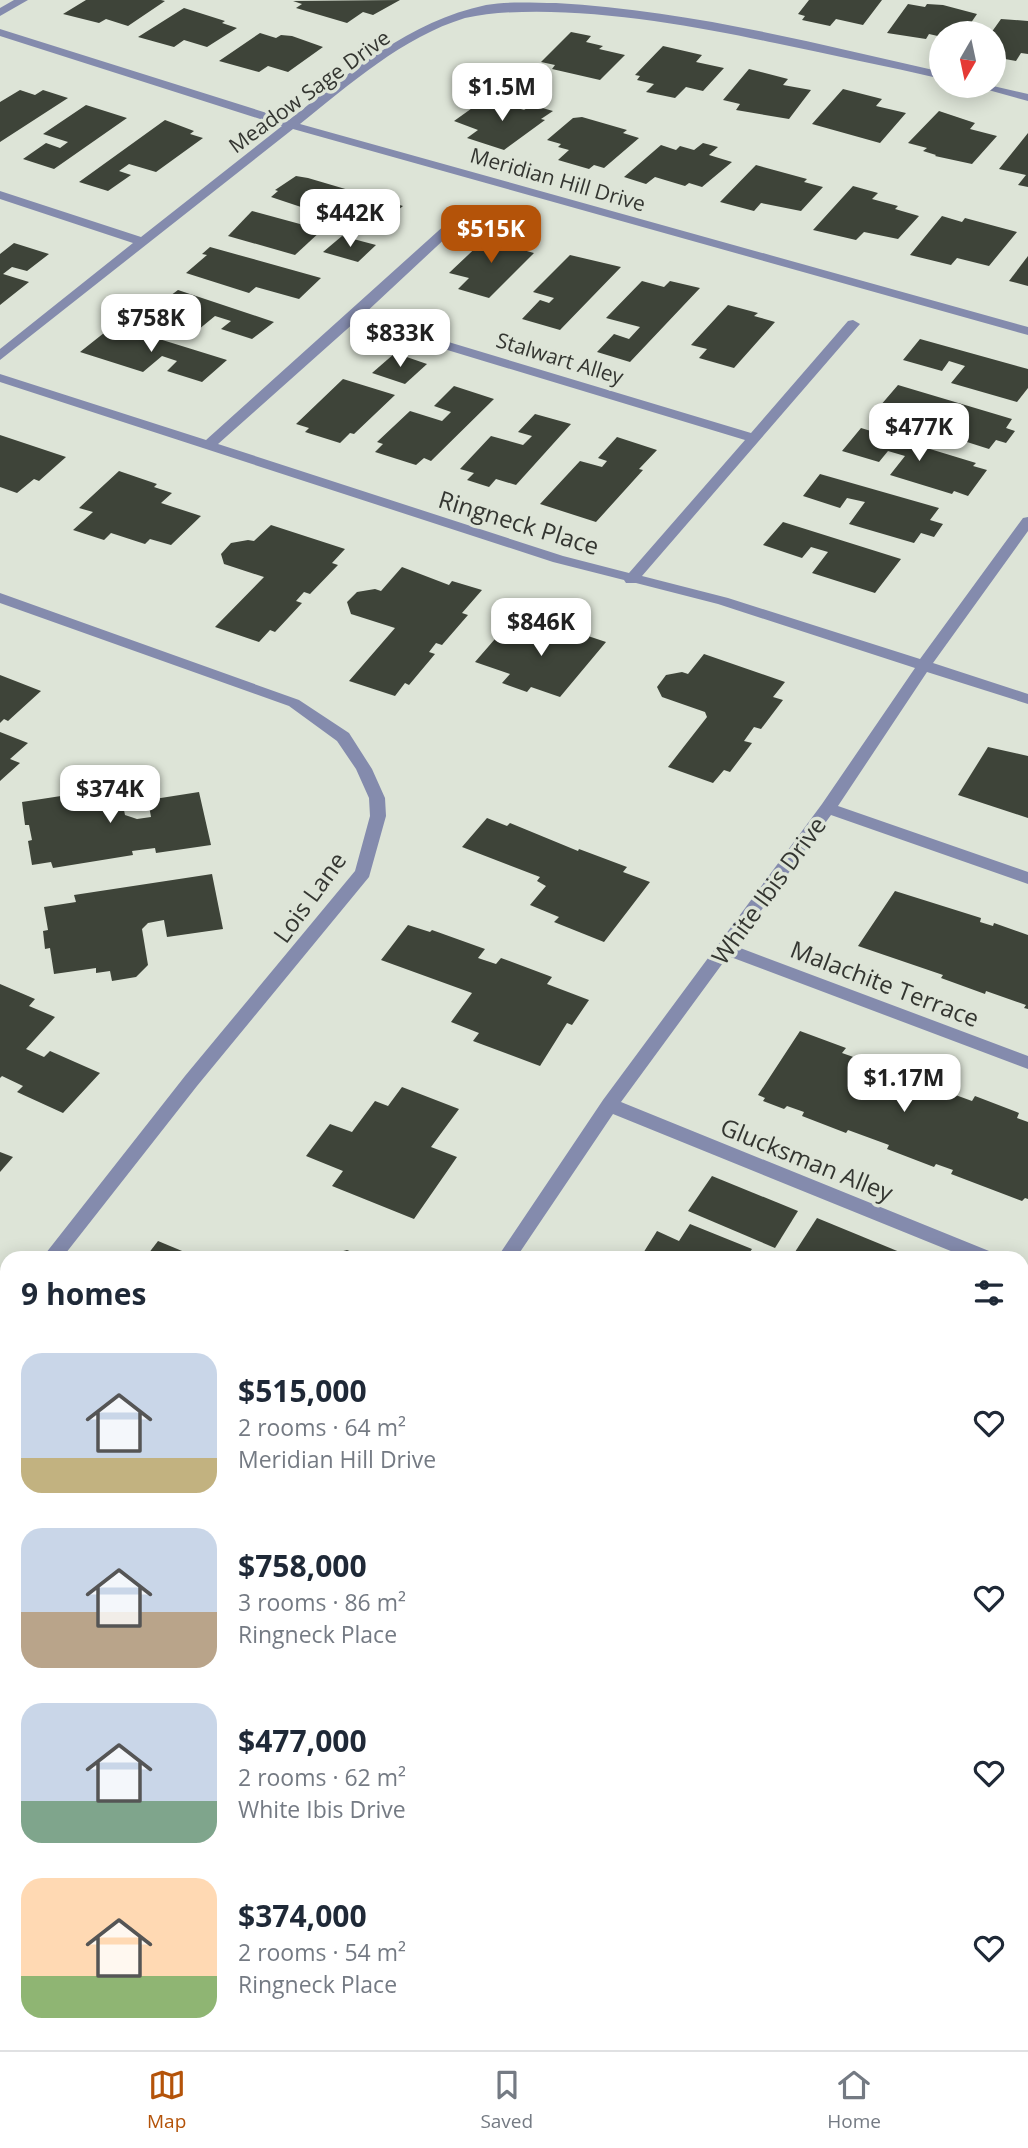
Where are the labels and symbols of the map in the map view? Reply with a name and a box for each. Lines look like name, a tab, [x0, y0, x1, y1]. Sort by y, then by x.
north arrow	[929, 21, 1006, 98]
street label: Meadow Sage Drive	[223, 23, 395, 159]
pin: $1.5M	[453, 64, 551, 123]
street label: Meridian Hill Drive	[467, 141, 649, 217]
pin: $442K	[301, 190, 399, 249]
pin: $515K	[442, 205, 540, 265]
pin: $758K	[102, 294, 200, 354]
pin: $833K	[351, 310, 449, 369]
street label: Stalwart Alley	[493, 325, 627, 391]
pin: $477K	[870, 404, 968, 463]
street label: Ringneck Place	[435, 482, 603, 562]
pin: $846K	[492, 598, 590, 658]
pin: $374K	[61, 766, 159, 825]
street label: White Ibis Drive	[703, 809, 833, 971]
street label: Lois Lane	[265, 845, 353, 949]
street label: Malachite Terrace	[786, 932, 984, 1034]
pin: $1.17M	[847, 1054, 961, 1114]
street label: Glucksman Alley	[716, 1109, 899, 1209]

